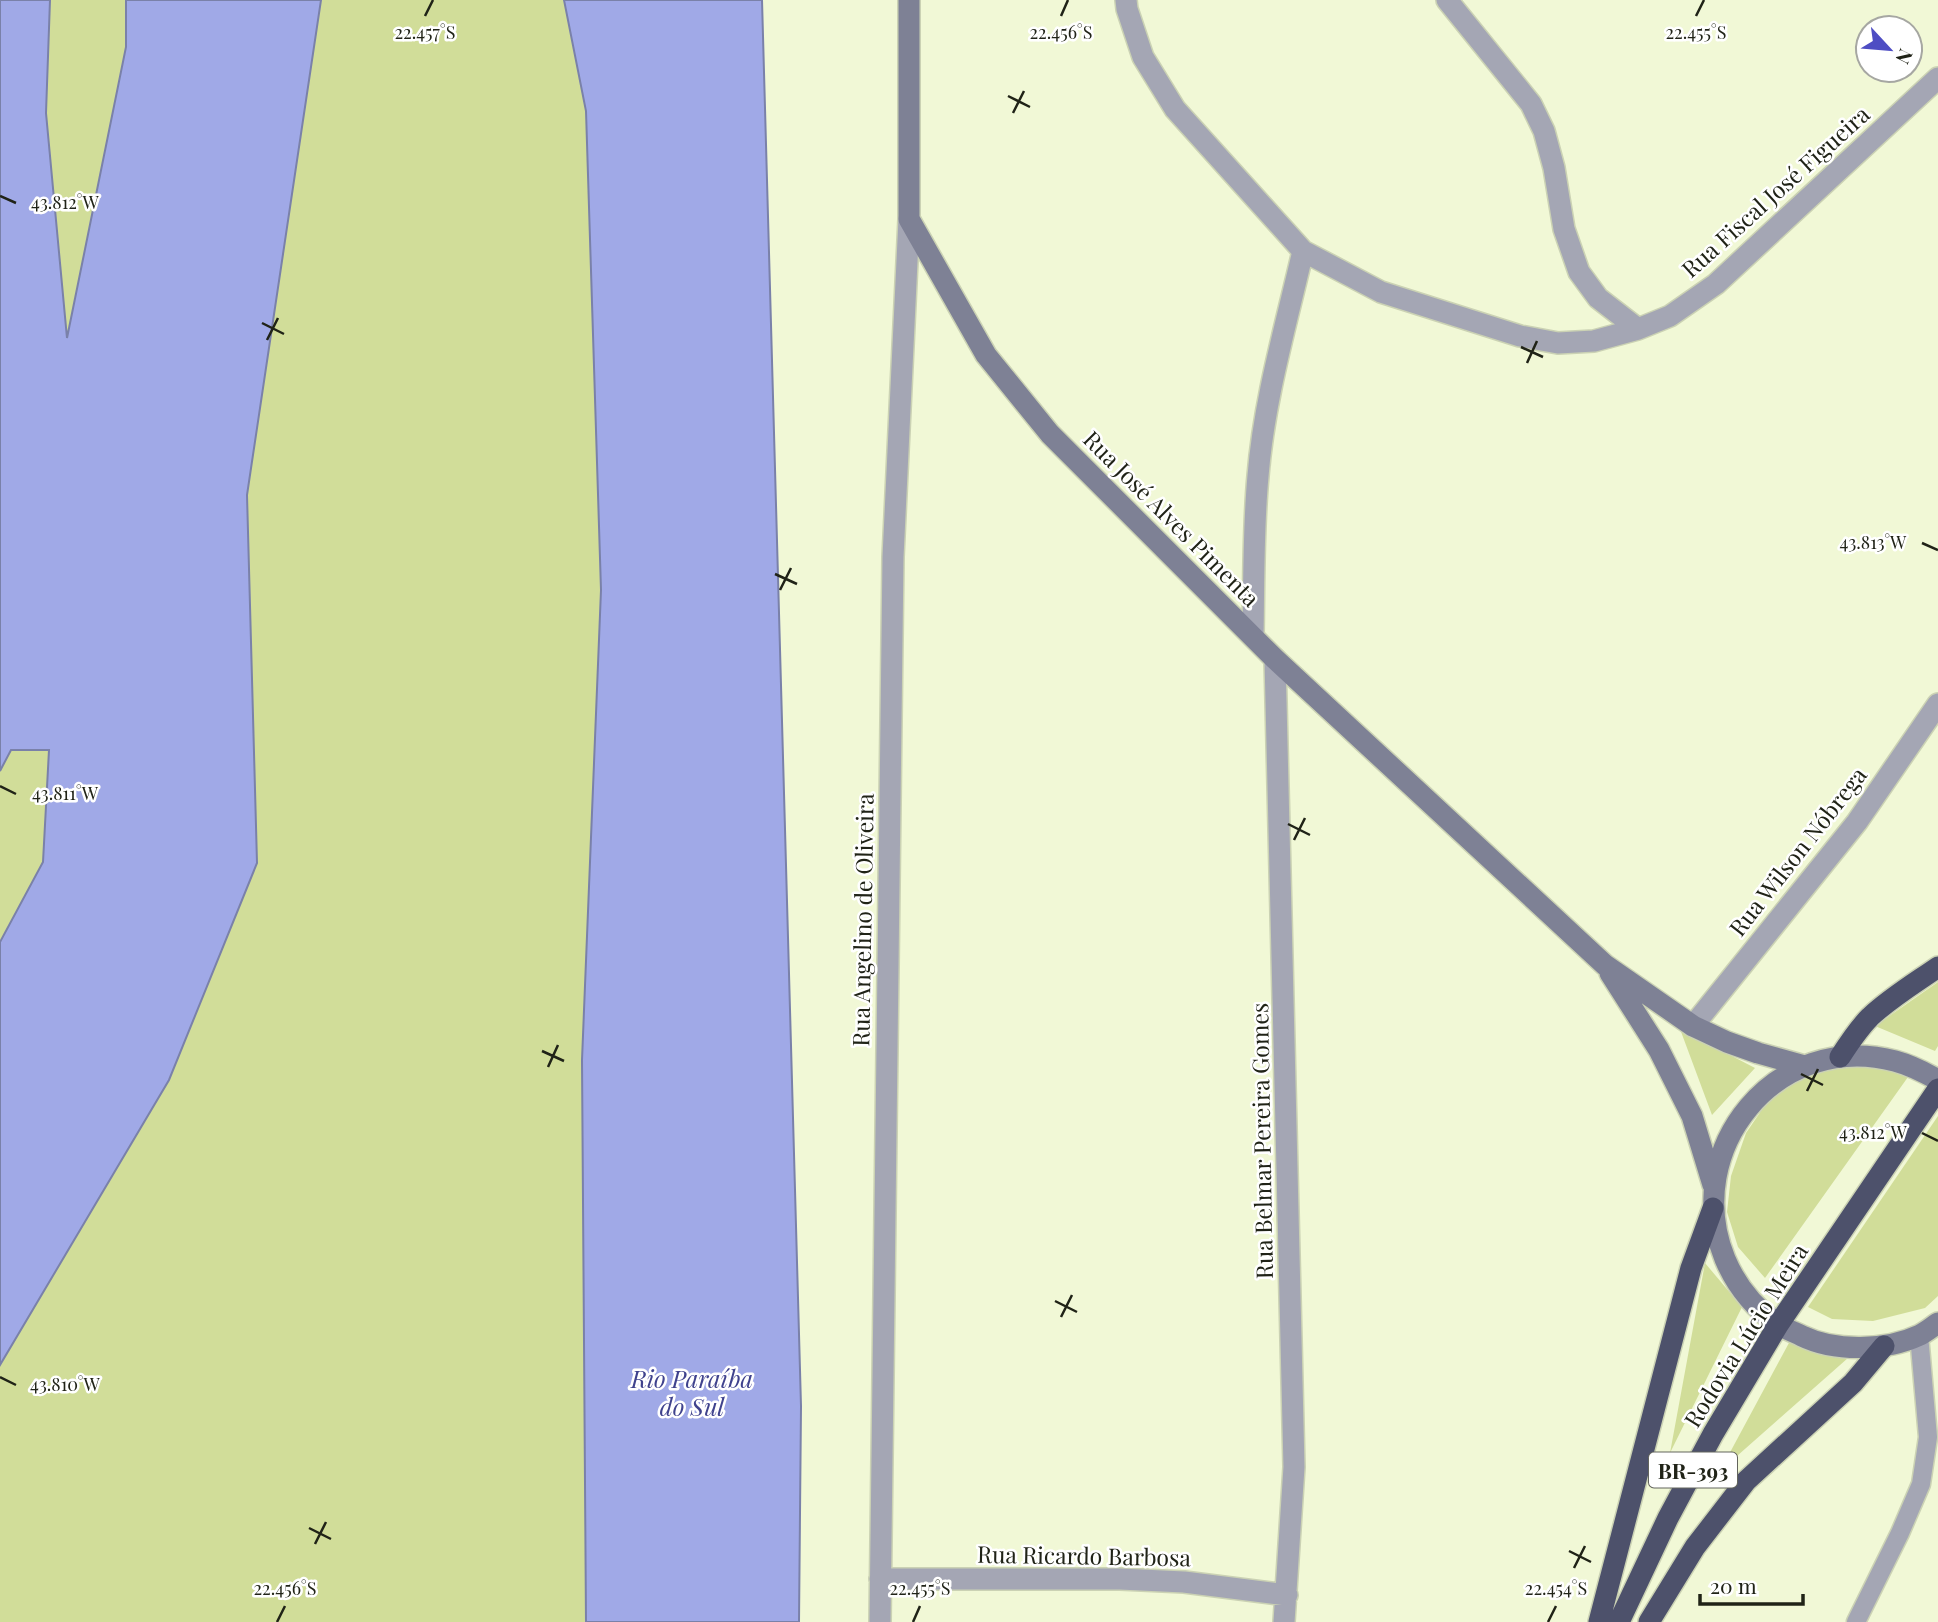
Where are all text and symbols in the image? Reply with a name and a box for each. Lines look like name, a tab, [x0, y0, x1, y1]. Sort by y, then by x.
north arrow	[1854, 14, 1924, 84]
text: 22.457°S	[394, 20, 456, 44]
text: 22.456°S	[1030, 20, 1092, 44]
text: 22.455°S	[1665, 20, 1727, 44]
text: N	[1890, 45, 1920, 69]
street label: Rua Fiscal José Figueira	[1674, 98, 1876, 284]
text: 43.812°W	[31, 190, 100, 214]
street label: Rua José Alves Pimenta	[1077, 423, 1267, 613]
text: 43.813°W	[1840, 530, 1907, 554]
street label: Rua Wilson Nóbrega	[1721, 760, 1873, 942]
text: 43.811°W	[32, 781, 99, 805]
street label: Rua Angelino de Oliveira	[844, 793, 880, 1047]
street label: Rua Belmar Pereira Gomes	[1243, 1003, 1279, 1279]
text: 43.812°W	[1839, 1120, 1908, 1144]
street label: Rodovia Lúcio Meira	[1676, 1237, 1814, 1433]
water label: Rio Paraíba do Sul	[630, 1362, 753, 1422]
text: 43.810°W	[30, 1372, 101, 1396]
road number: BR-393	[1649, 1452, 1737, 1488]
street label: Rua Ricardo Barbosa	[977, 1538, 1192, 1572]
scale bar	[1700, 1562, 1803, 1606]
text: 20 m	[1710, 1571, 1757, 1599]
text: 22.456°S	[254, 1576, 316, 1600]
text: 22.455°S	[889, 1576, 951, 1600]
text: 22.454°S	[1525, 1576, 1587, 1600]

